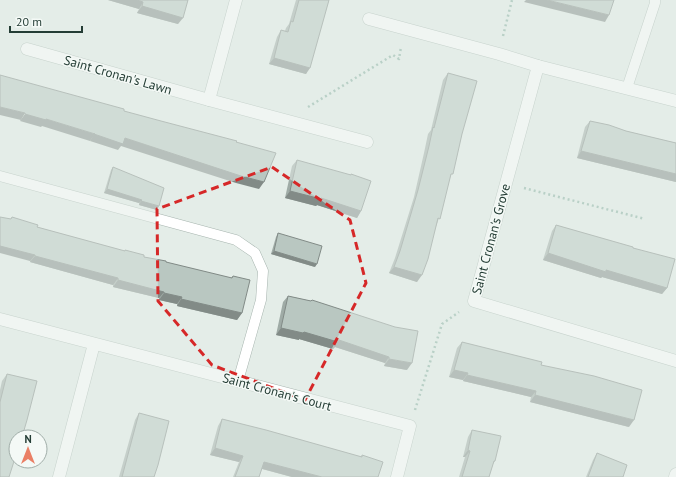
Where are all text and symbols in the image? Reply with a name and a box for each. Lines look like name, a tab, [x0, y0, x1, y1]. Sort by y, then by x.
scale bar	[10, 8, 82, 34]
text: 20 m	[16, 14, 42, 29]
street label: Saint Cronan's Lawn	[62, 51, 174, 99]
street label: Saint Cronan's Grove	[468, 182, 514, 296]
street label: Saint Cronan's Court	[221, 369, 334, 415]
north arrow	[8, 429, 48, 469]
text: N	[24, 432, 32, 446]

